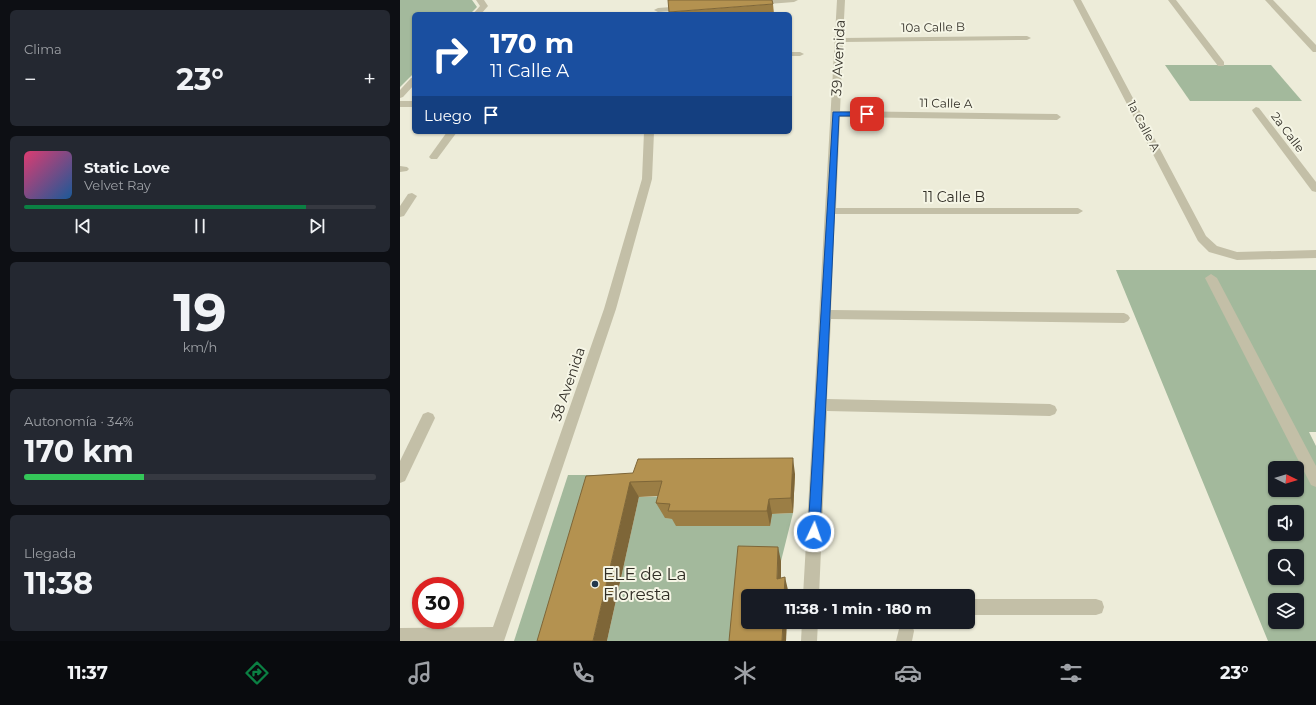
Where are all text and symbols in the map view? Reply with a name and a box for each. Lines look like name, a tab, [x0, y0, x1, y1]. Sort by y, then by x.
street label: 39 Avenida	[827, 19, 849, 97]
street label: 10a Calle B	[901, 19, 965, 35]
text: 170 m	[490, 26, 574, 60]
icon: right	[424, 28, 476, 80]
text: Clima	[24, 41, 62, 57]
text: 11 Calle A	[490, 60, 569, 82]
text: 23°	[176, 61, 224, 98]
text: −	[24, 66, 37, 93]
text: +	[363, 66, 376, 93]
street label: 11 Calle A	[919, 95, 973, 111]
pin	[850, 97, 884, 131]
street label: 1a Calle A	[1124, 98, 1164, 154]
icon: arrive	[856, 103, 878, 125]
icon: arrive	[480, 104, 502, 126]
text: Luego	[424, 106, 472, 125]
street label: 2a Calle	[1268, 109, 1308, 155]
text: Static Love	[84, 158, 170, 177]
text: Velvet Ray	[84, 177, 151, 193]
street label: 11 Calle B	[923, 188, 985, 206]
icon: previous	[72, 215, 94, 237]
icon: pause	[189, 215, 211, 237]
icon: next	[306, 215, 328, 237]
text: 19	[173, 281, 227, 344]
text: km/h	[183, 339, 217, 355]
street label: 38 Avenida	[547, 345, 589, 423]
text: Autonomía · 34%	[24, 413, 133, 429]
text: 170 km	[24, 433, 134, 470]
north arrow	[1268, 461, 1304, 497]
map controls	[1268, 461, 1304, 629]
button: sound	[1268, 505, 1304, 541]
position arrow	[793, 511, 835, 553]
text: Llegada	[24, 545, 76, 561]
button: search	[1268, 549, 1304, 585]
place label: ELE de La Floresta	[603, 564, 687, 604]
text: 11:38	[24, 565, 93, 602]
speed limit sign: 30	[412, 577, 464, 629]
marker: ELE de La Floresta	[590, 579, 600, 589]
button: layers	[1268, 593, 1304, 629]
text: 11:38 · 1 min · 180 m	[784, 599, 932, 618]
icon: directions	[243, 659, 271, 687]
icon: music	[406, 659, 434, 687]
icon: phone	[569, 659, 597, 687]
icon: climate	[731, 659, 759, 687]
icon: car	[894, 659, 922, 687]
icon: filters	[1057, 659, 1085, 687]
text: 11:37	[67, 662, 108, 684]
text: 23°	[1220, 662, 1248, 684]

